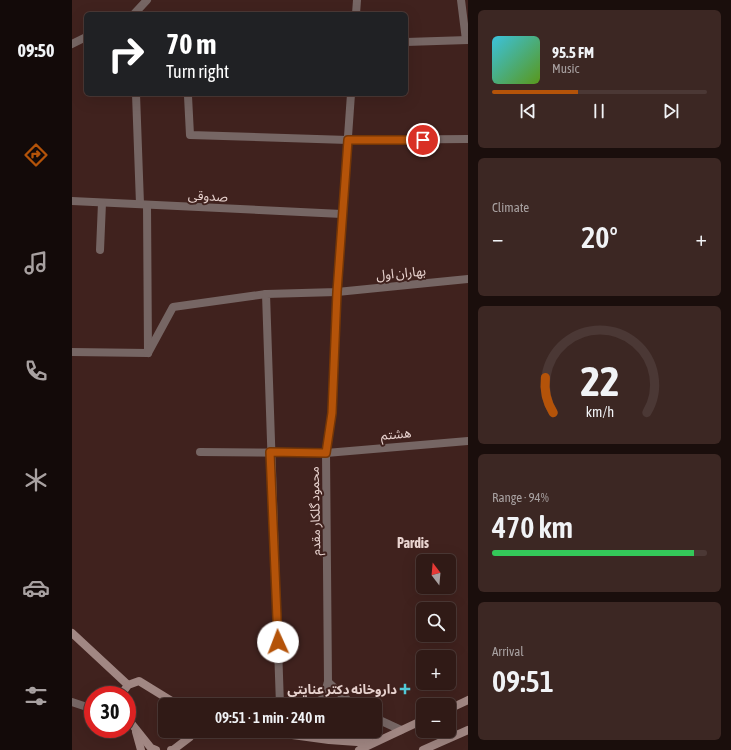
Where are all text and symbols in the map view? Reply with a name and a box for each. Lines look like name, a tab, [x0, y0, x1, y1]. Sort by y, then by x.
icon: right	[100, 28, 152, 80]
text: 70 m	[166, 28, 216, 60]
text: 09:50	[17, 40, 55, 61]
text: 95.5 FM	[552, 44, 594, 61]
text: Turn right	[166, 61, 229, 82]
text: Music	[552, 61, 579, 76]
icon: previous	[517, 100, 539, 122]
icon: pause	[588, 100, 610, 122]
icon: next	[660, 100, 682, 122]
pin	[406, 123, 440, 157]
icon: arrive	[412, 129, 434, 151]
icon: directions	[22, 141, 50, 169]
street label: صدوقی	[188, 187, 229, 206]
text: Climate	[492, 200, 529, 215]
text: 20°	[581, 220, 618, 254]
text: −	[492, 225, 503, 251]
text: +	[696, 225, 707, 251]
icon: music	[22, 249, 50, 277]
street label: بهاران اول	[375, 263, 427, 284]
icon: phone	[22, 357, 50, 385]
text: 22	[580, 357, 619, 405]
text: km/h	[585, 404, 614, 420]
street label: هشتم	[380, 425, 412, 446]
icon: climate	[22, 466, 50, 494]
street label: محمود گلکار مقدم	[307, 466, 325, 556]
text: Range · 94%	[492, 490, 549, 505]
text: 470 km	[492, 510, 573, 544]
district label: Pardis	[397, 535, 429, 551]
north arrow	[416, 554, 456, 594]
map controls	[416, 554, 456, 738]
icon: car	[22, 574, 50, 602]
button: search	[416, 602, 456, 642]
position arrow	[257, 621, 299, 663]
text: Arrival	[492, 644, 524, 659]
button: +	[416, 650, 456, 690]
text: 09:51	[492, 664, 554, 698]
icon: filters	[22, 682, 50, 710]
place label: داروخانه دکتر عنایتی	[287, 682, 397, 697]
marker: داروخانه دکتر عنایتی	[400, 684, 410, 694]
speed limit sign: 30	[84, 686, 136, 738]
button: −	[416, 698, 456, 738]
text: 09:51 · 1 min · 240 m	[215, 709, 325, 726]

